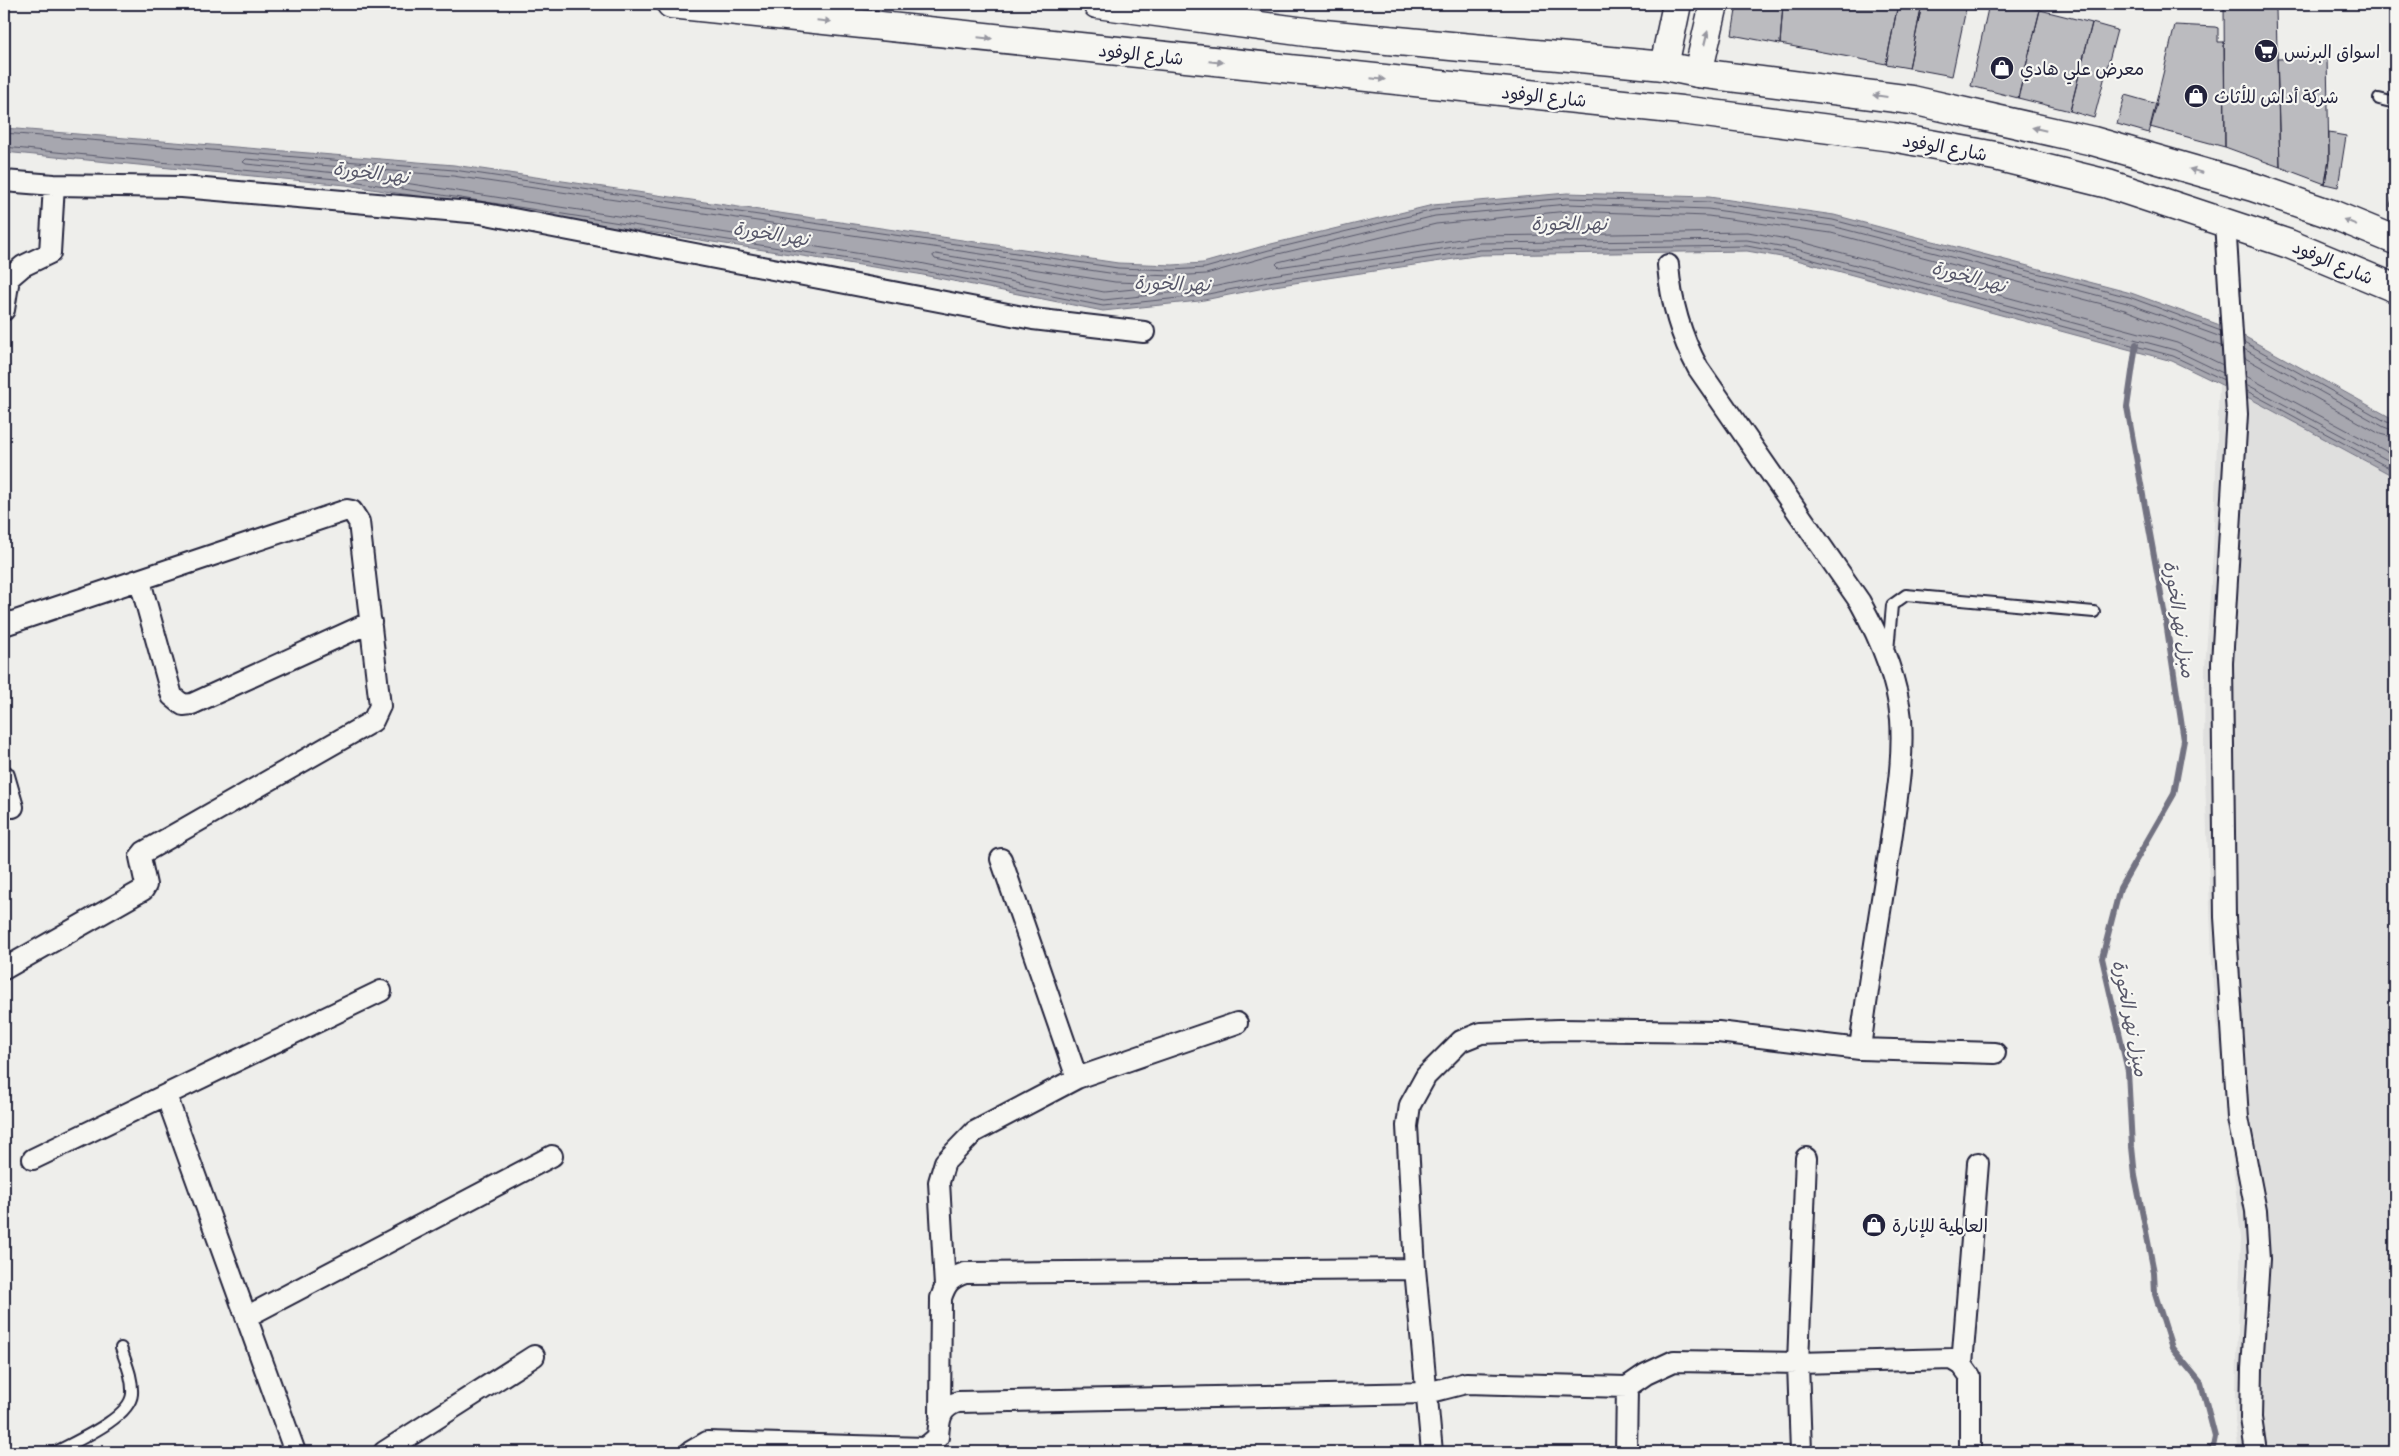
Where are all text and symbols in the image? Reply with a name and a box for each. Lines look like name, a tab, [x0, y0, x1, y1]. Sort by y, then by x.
one-way arrow	[816, 17, 832, 25]
one-way arrow	[1702, 31, 1710, 46]
one-way arrow	[977, 34, 993, 42]
street label: شارع الوفود	[1097, 38, 1185, 71]
supermarket icon: اسواق البرنس	[2253, 38, 2279, 64]
place label: اسواق البرنس	[2284, 40, 2380, 63]
shop icon: معرض علي هادي	[1989, 55, 2015, 81]
place label: معرض علي هادي	[2020, 57, 2144, 85]
one-way arrow	[1209, 58, 1225, 66]
one-way arrow	[1370, 75, 1386, 83]
street label: شارع الوفود	[1500, 80, 1588, 113]
shop icon: شركة أداش للأثاث	[2183, 83, 2209, 109]
place label: شركة أداش للأثاث	[2214, 85, 2339, 108]
one-way arrow	[1872, 92, 1888, 100]
one-way arrow	[2031, 125, 2046, 133]
street label: شارع الوفود	[1901, 128, 1989, 167]
water label: نهر الخورة	[332, 155, 412, 190]
one-way arrow	[2188, 166, 2203, 174]
water label: نهر الخورة	[1531, 211, 1609, 236]
water label: نهر الخورة	[731, 215, 812, 252]
one-way arrow	[2343, 217, 2357, 225]
street label: شارع الوفود	[2289, 235, 2377, 290]
water label: نهر الخورة	[1929, 255, 2011, 299]
water label: نهر الخورة	[1133, 270, 1212, 297]
water label: مبزل نهر الخورة	[2158, 559, 2201, 679]
water label: مبزل نهر الخورة	[2107, 958, 2154, 1078]
shop icon: العالمية للإنارة	[1861, 1212, 1887, 1238]
place label: العالمية للإنارة	[1892, 1214, 1988, 1238]

